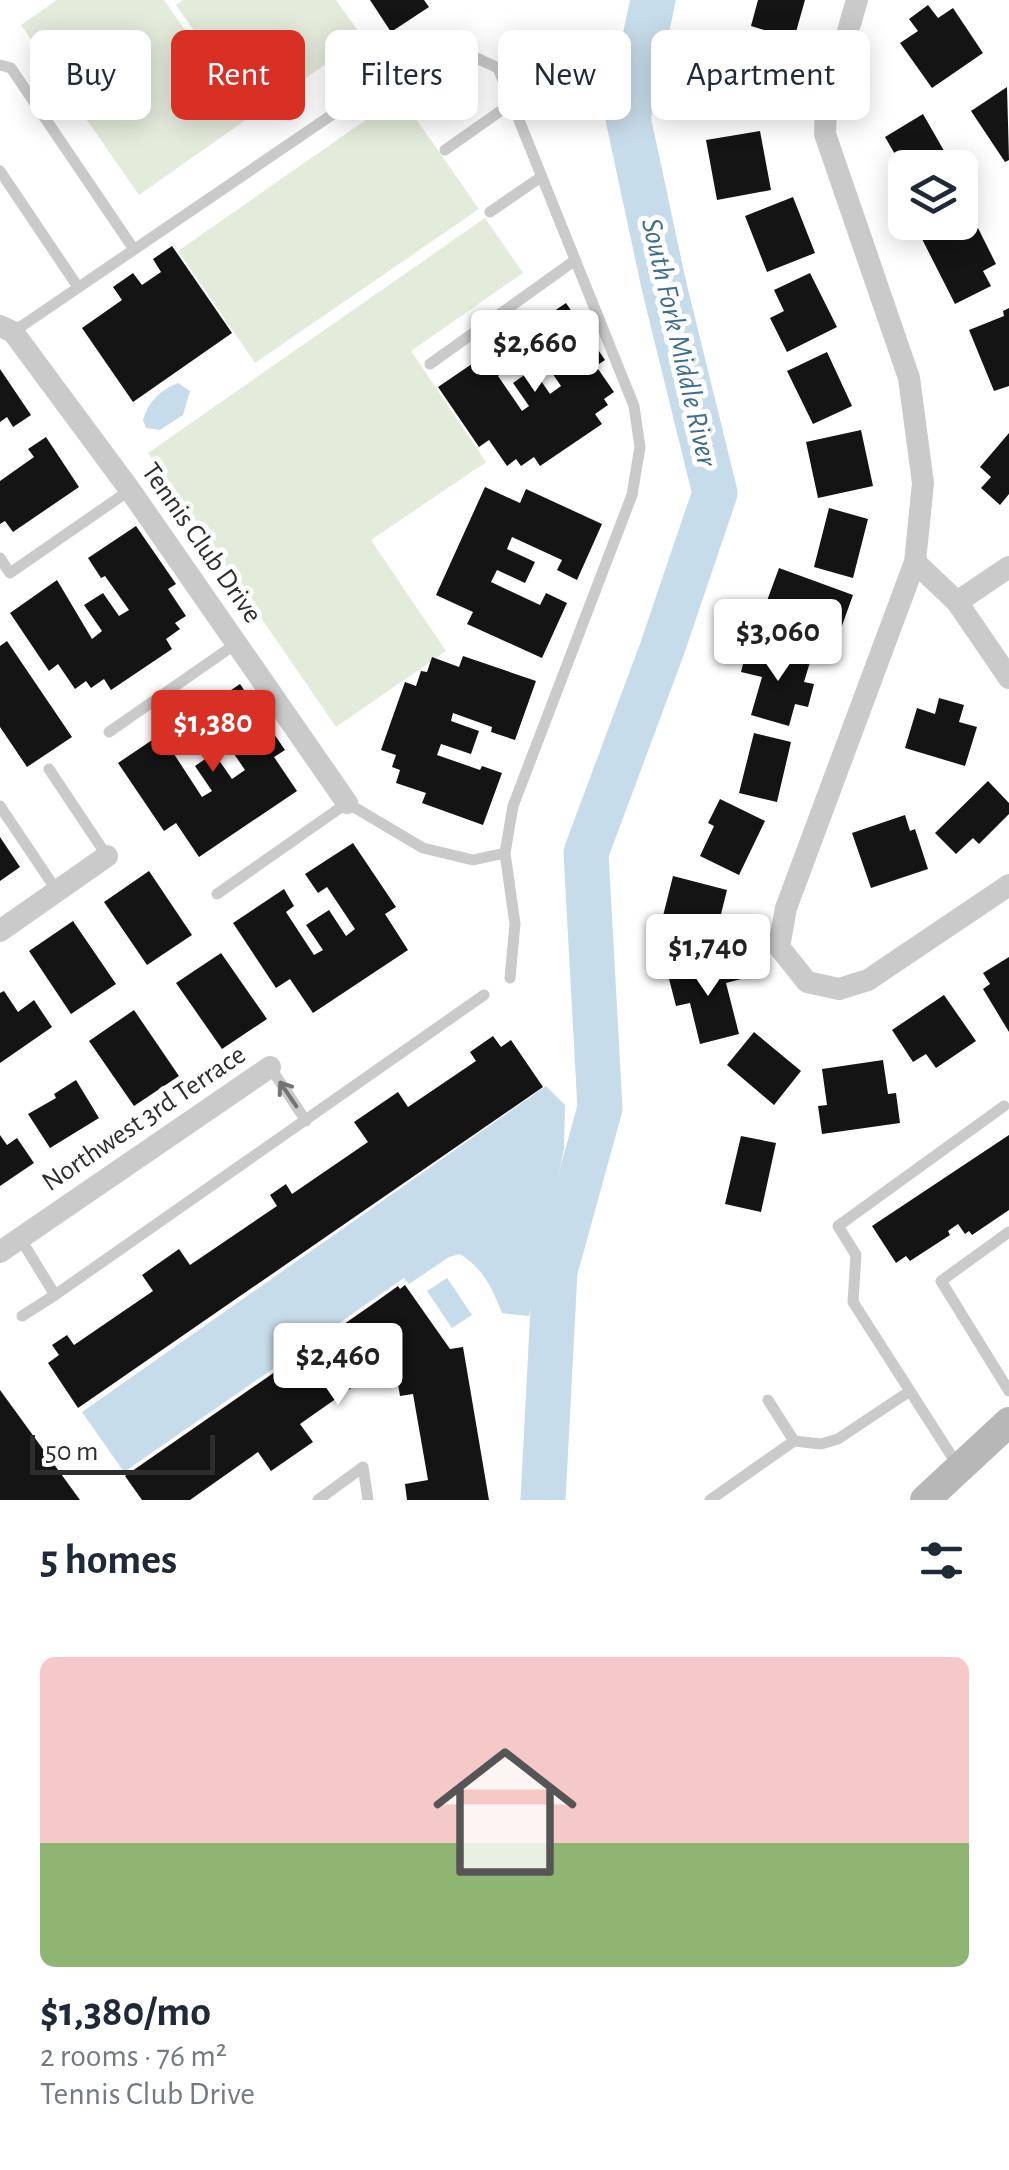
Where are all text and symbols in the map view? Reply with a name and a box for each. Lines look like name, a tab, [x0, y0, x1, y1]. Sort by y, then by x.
chip: Buy	[30, 30, 151, 120]
chip: Rent	[171, 30, 305, 120]
chip: Filters	[325, 30, 478, 120]
chip: New	[498, 30, 631, 120]
chip: Apartment	[651, 30, 870, 120]
map controls	[888, 150, 978, 240]
button: layers	[888, 150, 978, 240]
water label: South Fork Middle River	[636, 215, 722, 470]
pin: $2,660	[454, 310, 616, 395]
text: $2,660	[493, 326, 577, 358]
street label: Tennis Club Drive	[136, 458, 267, 628]
pin: $3,060	[697, 599, 859, 684]
text: $3,060	[736, 615, 820, 647]
pin: $1,380	[132, 690, 294, 775]
text: $1,380	[173, 706, 253, 738]
pin: $1,740	[627, 914, 789, 999]
text: $1,740	[668, 930, 748, 962]
street label: Northwest 3rd Terrace	[38, 1040, 251, 1197]
one-way arrow	[278, 1080, 299, 1108]
pin: $2,460	[257, 1323, 419, 1408]
text: $2,460	[295, 1339, 381, 1371]
scale bar	[30, 1430, 215, 1474]
text: 50 m	[45, 1438, 99, 1466]
icon: filters	[914, 1533, 969, 1588]
text: 5 homes	[40, 1539, 177, 1581]
icon: home	[415, 1722, 595, 1902]
text: $1,380/mo	[40, 1991, 211, 2033]
text: 2 rooms · 76 m²	[40, 2040, 227, 2072]
text: Tennis Club Drive	[40, 2078, 255, 2110]

